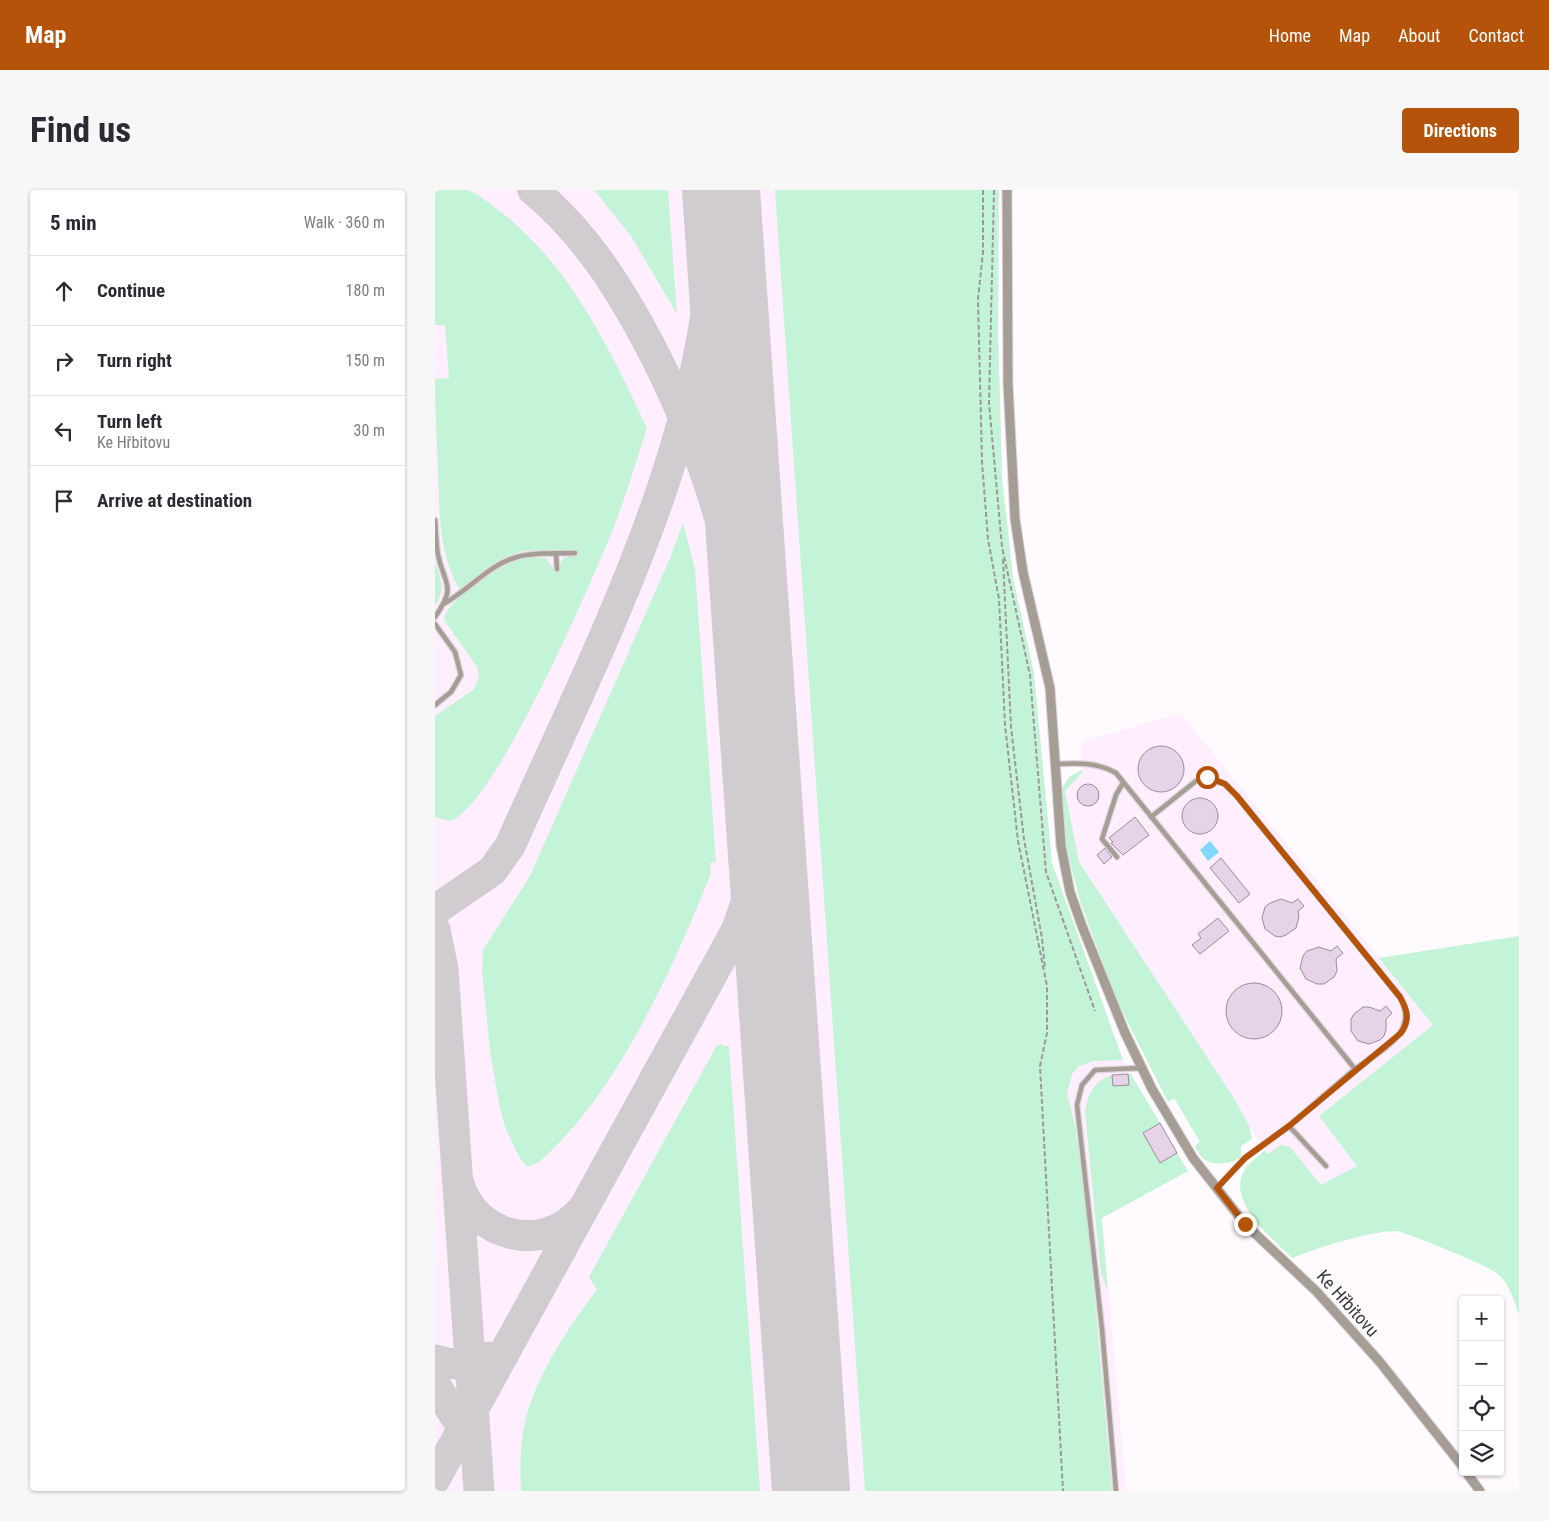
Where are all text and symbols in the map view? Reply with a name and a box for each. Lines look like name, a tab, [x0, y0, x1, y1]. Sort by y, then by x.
text: Map	[25, 21, 66, 49]
text: Home	[1269, 25, 1311, 46]
text: Map	[1339, 25, 1370, 46]
text: About	[1398, 25, 1440, 46]
text: Contact	[1468, 25, 1524, 46]
button: Directions	[1402, 108, 1519, 153]
text: Find us	[30, 110, 131, 151]
text: 5 min	[50, 211, 97, 235]
text: Walk · 360 m	[304, 213, 385, 232]
icon: ahead	[50, 277, 78, 305]
text: Continue	[97, 279, 165, 302]
text: 180 m	[346, 281, 385, 300]
icon: right	[50, 347, 78, 375]
text: Turn right	[97, 349, 172, 372]
text: 150 m	[346, 351, 385, 370]
text: Turn left	[97, 410, 162, 433]
icon: left	[50, 417, 78, 445]
text: 30 m	[353, 421, 385, 440]
text: Ke Hřbitovu	[97, 433, 170, 452]
icon: arrive	[50, 487, 78, 515]
text: Arrive at destination	[97, 489, 252, 512]
route start	[1196, 766, 1219, 789]
route end	[1234, 1213, 1257, 1236]
street label: Ke Hřbitovu	[1313, 1265, 1383, 1341]
map controls	[1459, 1296, 1504, 1476]
button: +	[1459, 1296, 1504, 1341]
button: −	[1459, 1341, 1504, 1386]
button: locate	[1459, 1386, 1504, 1431]
button: layers	[1459, 1431, 1504, 1476]

